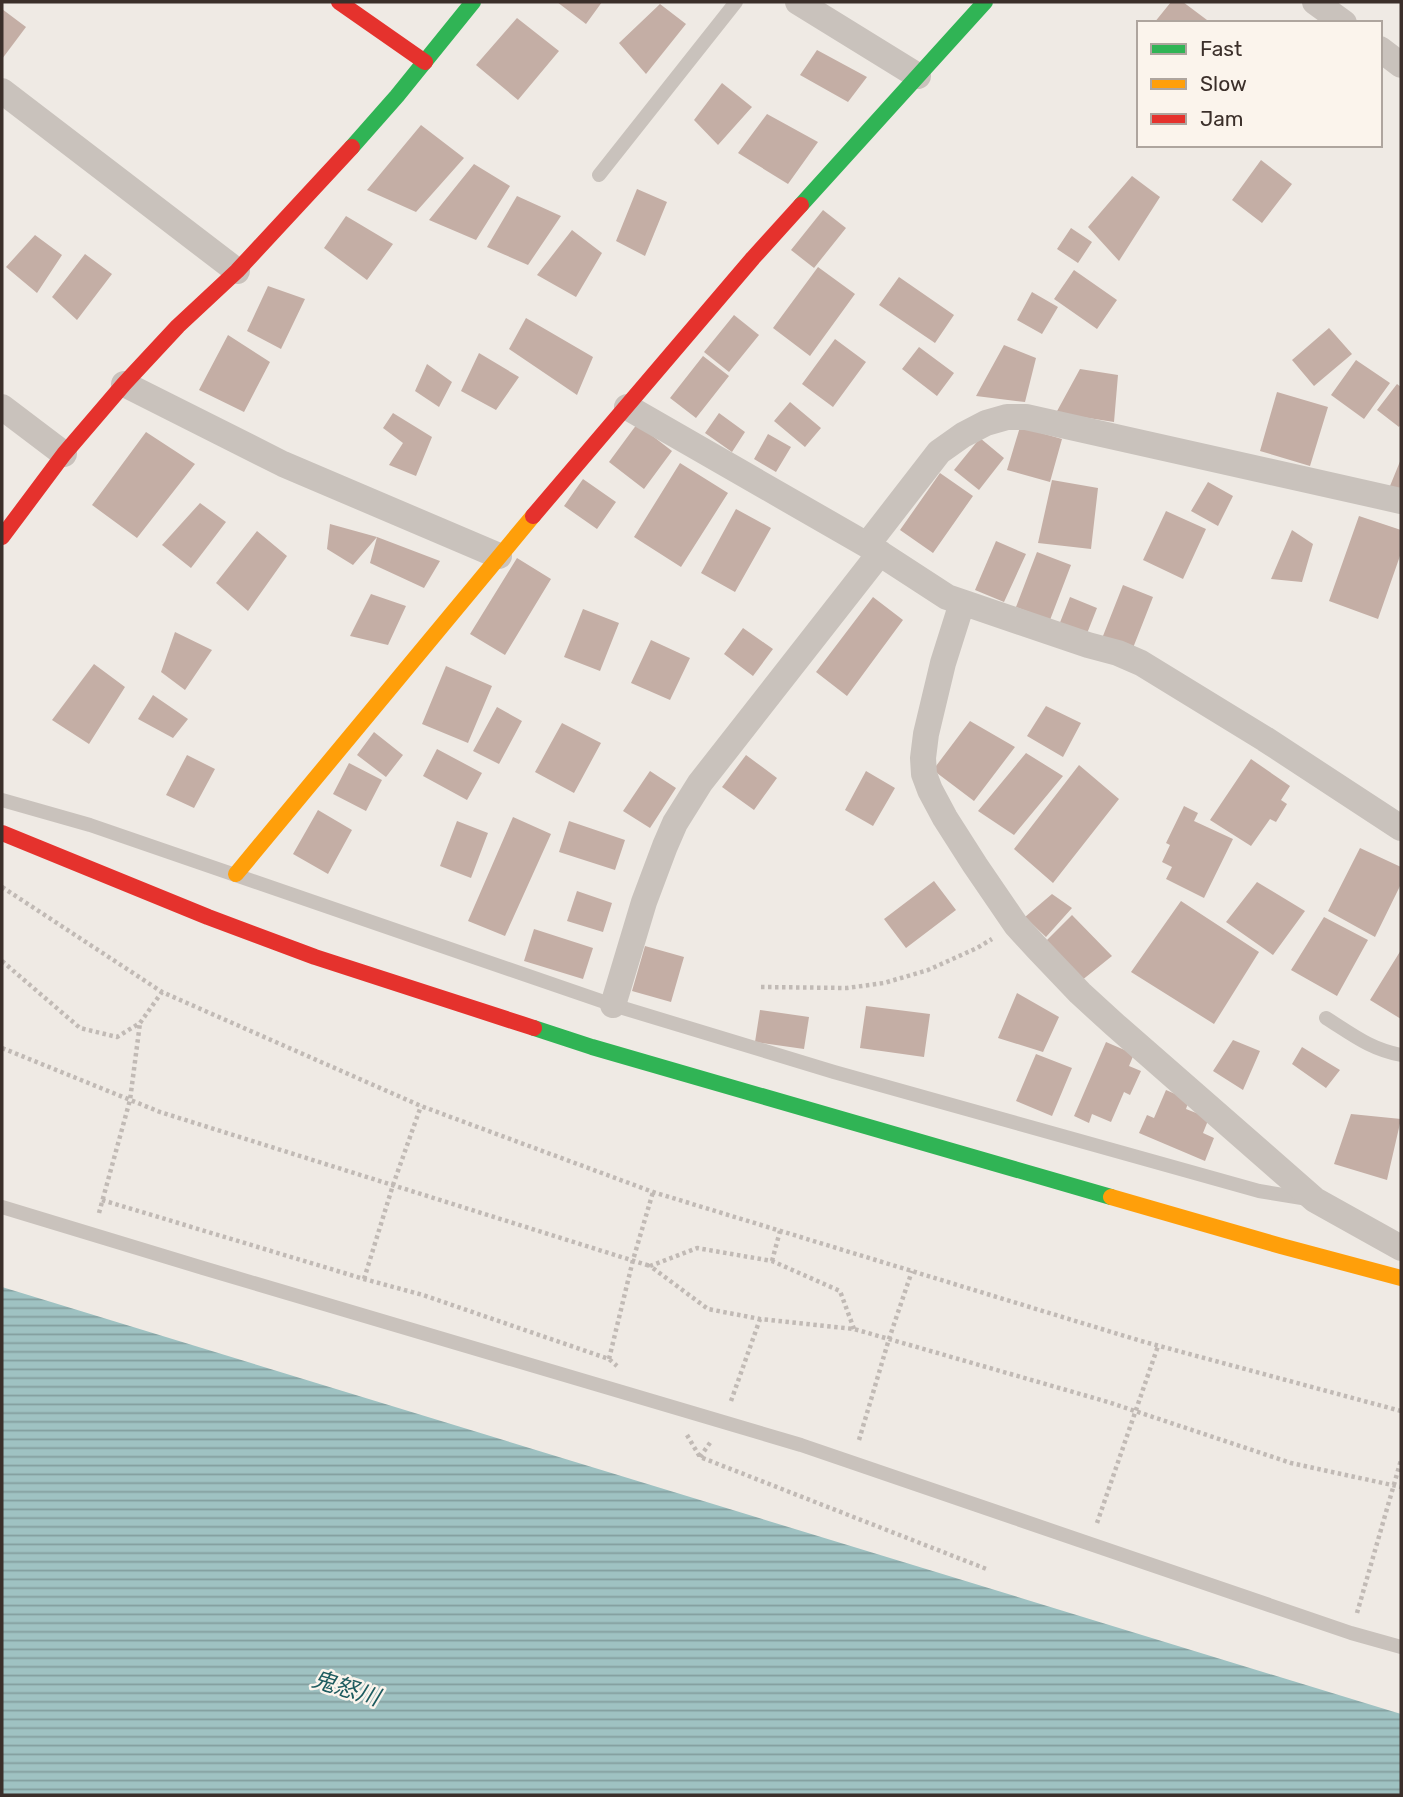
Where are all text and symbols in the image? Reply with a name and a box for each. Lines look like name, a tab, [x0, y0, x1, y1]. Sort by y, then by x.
legend	[1137, 21, 1382, 147]
text: Fast	[1200, 36, 1242, 61]
text: Slow	[1200, 71, 1247, 96]
text: Jam	[1200, 106, 1244, 131]
water label: 鬼怒川	[309, 1665, 386, 1712]

